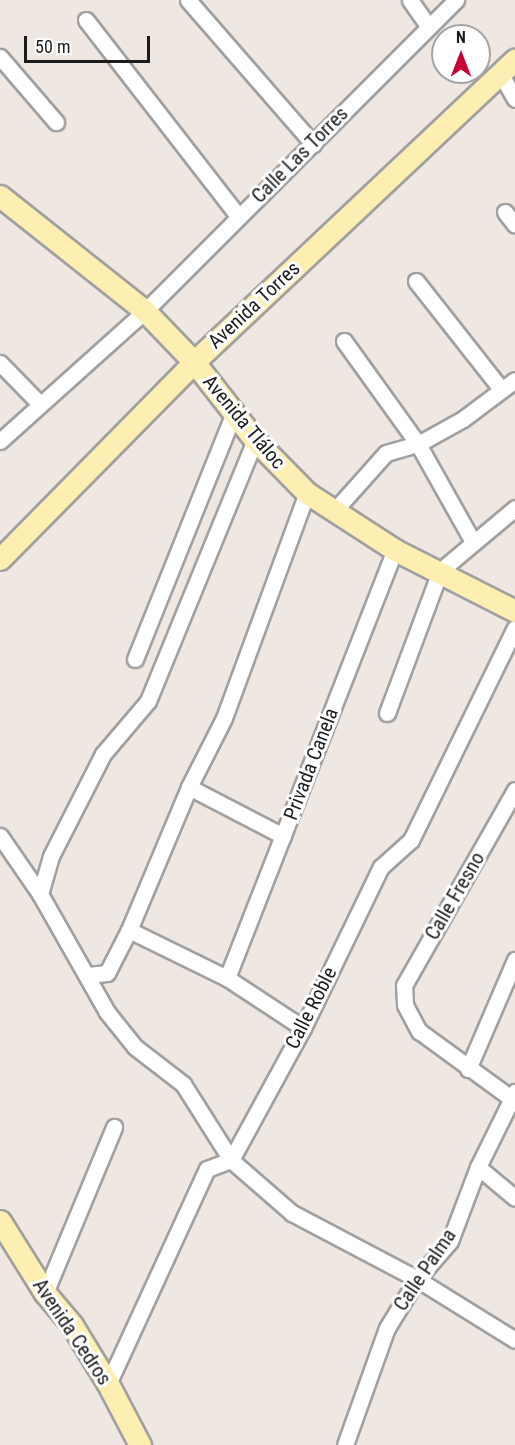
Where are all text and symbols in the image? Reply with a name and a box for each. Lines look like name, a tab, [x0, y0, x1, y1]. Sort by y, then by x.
scale bar	[27, 24, 153, 62]
north arrow	[431, 24, 491, 84]
text: N	[456, 28, 466, 47]
text: 50 m	[35, 36, 70, 57]
street label: Calle Las Torres	[247, 102, 353, 208]
street label: Avenida Torres	[203, 256, 305, 354]
street label: Avenida Tláloc	[198, 370, 290, 474]
street label: Privada Canela	[279, 705, 343, 823]
street label: Calle Fresno	[420, 848, 490, 944]
street label: Calle Roble	[280, 963, 342, 1053]
street label: Calle Palma	[389, 1224, 461, 1316]
street label: Avenida Cedros	[28, 1274, 116, 1390]

